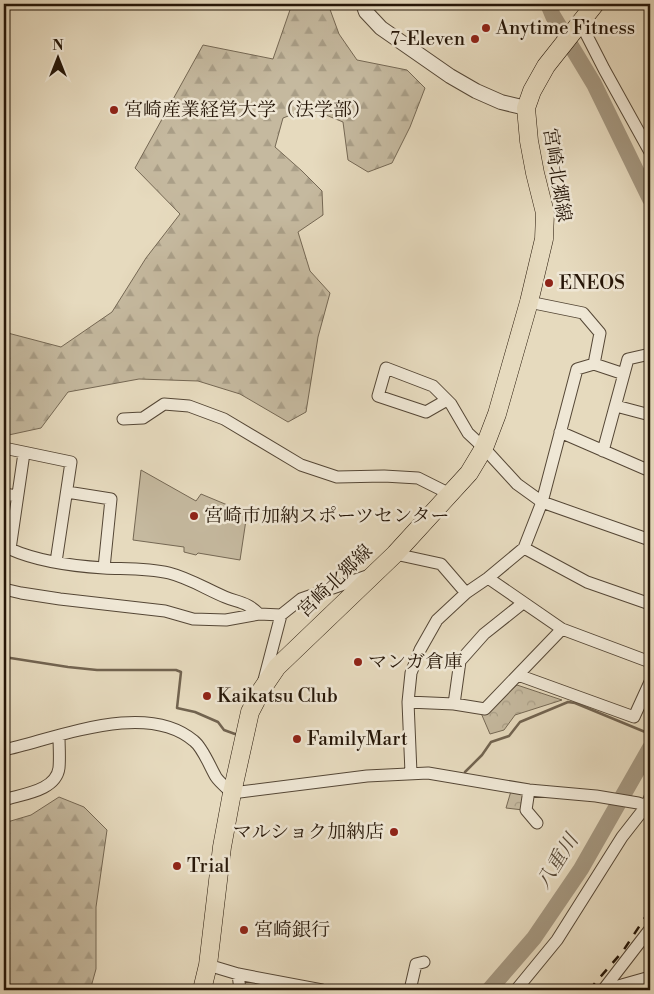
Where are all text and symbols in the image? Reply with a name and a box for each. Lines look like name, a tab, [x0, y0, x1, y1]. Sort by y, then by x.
place label: Anytime Fitness	[495, 16, 635, 40]
marker: Anytime Fitness	[480, 22, 492, 34]
place label: 7-Eleven	[390, 27, 465, 51]
north arrow	[32, 32, 82, 82]
marker: 7-Eleven	[469, 33, 481, 45]
text: N	[52, 37, 64, 55]
place label: 宮崎産業経営大学（法学部）	[124, 98, 371, 122]
marker: 宮崎産業経営大学（法学部）	[108, 104, 120, 116]
street label: 宮崎北郷線	[538, 126, 576, 224]
place label: ENEOS	[559, 271, 625, 295]
marker: ENEOS	[543, 277, 555, 289]
place label: 宮崎市加納スポーツセンター	[204, 504, 449, 528]
marker: 宮崎市加納スポーツセンター	[188, 510, 200, 522]
street label: 宮崎北郷線	[292, 539, 378, 623]
place label: マンガ倉庫	[368, 650, 463, 674]
marker: マンガ倉庫	[352, 656, 364, 668]
place label: Kaikatsu Club	[217, 684, 338, 708]
marker: Kaikatsu Club	[201, 690, 213, 702]
place label: FamilyMart	[307, 727, 408, 751]
marker: FamilyMart	[291, 733, 303, 745]
place label: マルショク加納店	[233, 820, 384, 844]
marker: マルショク加納店	[388, 826, 400, 838]
water label: 八重川	[532, 828, 586, 894]
place label: Trial	[187, 854, 230, 878]
marker: Trial	[171, 860, 183, 872]
place label: 宮崎銀行	[254, 918, 330, 942]
marker: 宮崎銀行	[238, 924, 250, 936]

